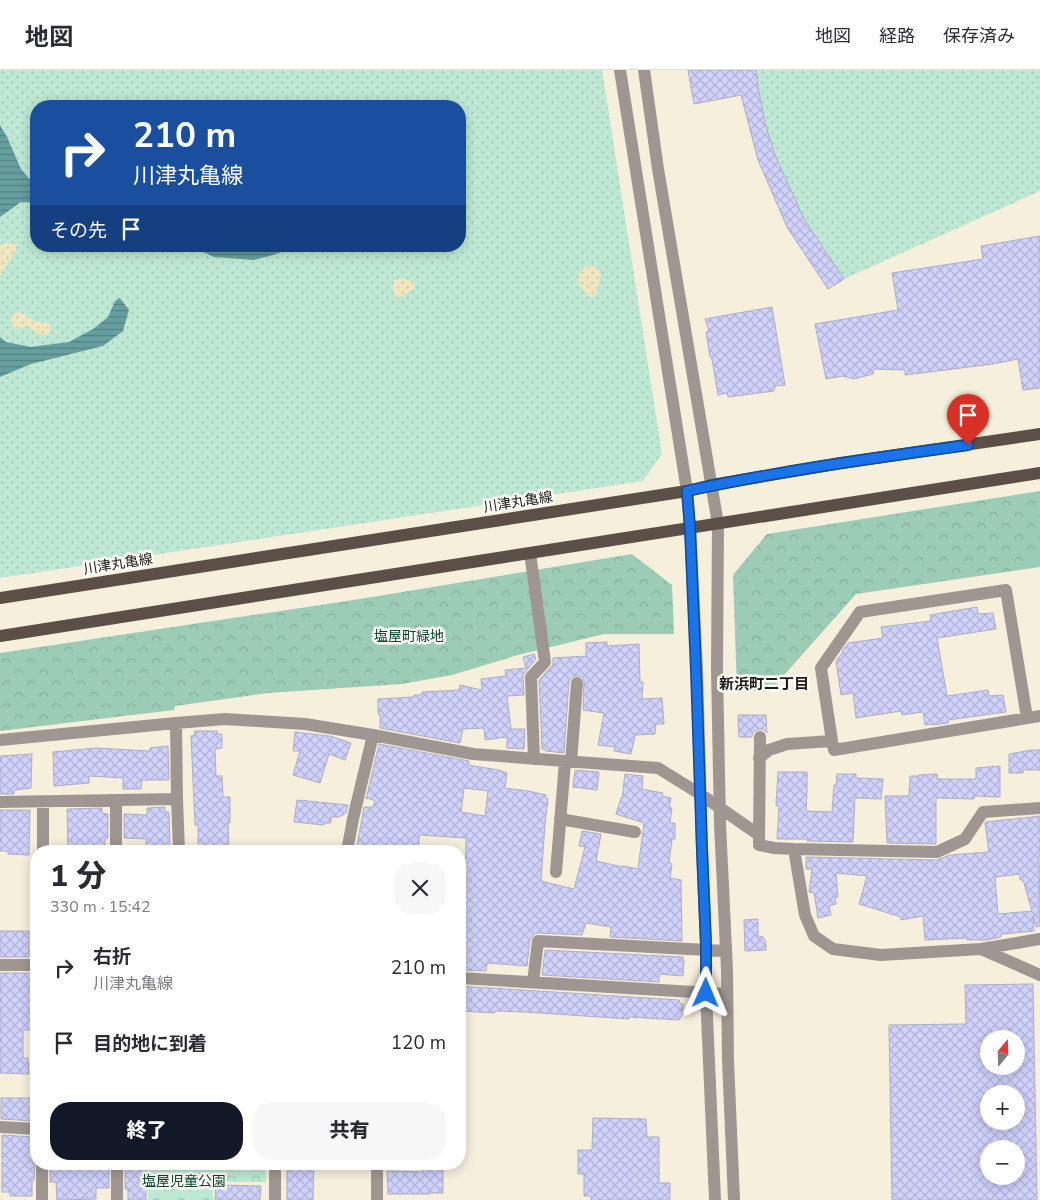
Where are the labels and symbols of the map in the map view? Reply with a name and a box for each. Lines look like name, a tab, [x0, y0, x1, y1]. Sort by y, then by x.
pin	[947, 394, 989, 445]
street label: 川津丸亀線	[482, 487, 554, 517]
street label: 川津丸亀線	[82, 549, 154, 579]
park label: 塩屋町緑地	[374, 627, 444, 646]
district label: 新浜町二丁目	[719, 674, 809, 694]
position arrow	[679, 966, 731, 1018]
north arrow	[980, 1030, 1025, 1075]
park label: 塩屋児童公園	[142, 1172, 226, 1191]

